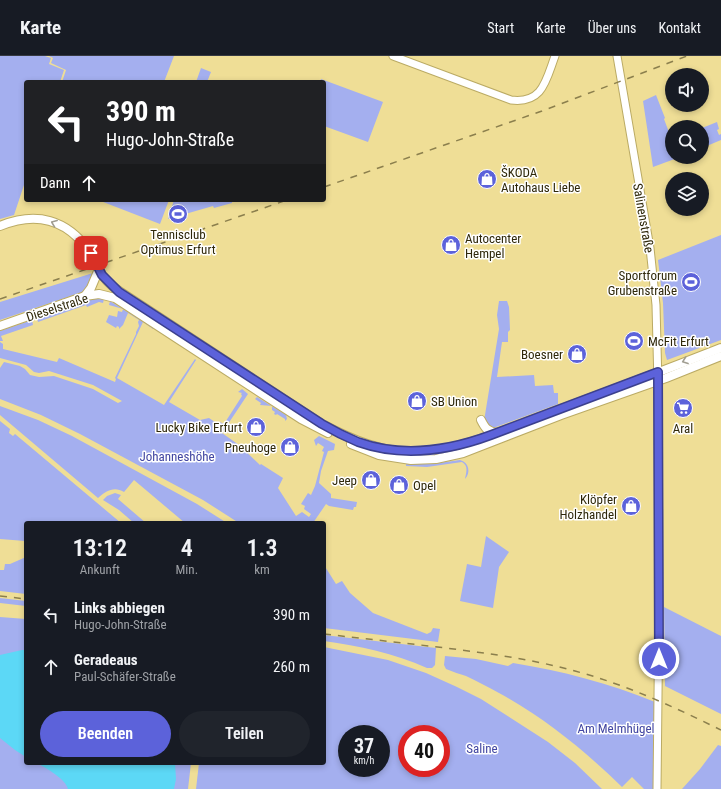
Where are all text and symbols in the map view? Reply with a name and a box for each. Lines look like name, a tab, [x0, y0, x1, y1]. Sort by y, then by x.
text: Karte	[20, 16, 61, 39]
text: Start	[487, 20, 514, 36]
text: Karte	[536, 20, 566, 36]
text: Über uns	[588, 20, 636, 36]
text: Kontakt	[658, 20, 701, 36]
map controls	[665, 68, 709, 216]
button: sound	[665, 68, 709, 112]
text: 390 m	[106, 95, 176, 128]
icon: left	[40, 96, 92, 148]
button: search	[665, 120, 709, 164]
text: Hugo-John-Straße	[106, 129, 234, 150]
place label: ŠKODA Autohaus Liebe	[501, 165, 580, 195]
shop icon: ŠKODA Autohaus Liebe	[476, 168, 498, 190]
icon: ahead	[78, 172, 100, 194]
button: layers	[665, 172, 709, 216]
text: Dann	[40, 174, 70, 192]
street label: Salinenstraße	[630, 182, 657, 254]
sports icon: Tennisclub Optimus Erfurt	[167, 203, 189, 225]
one-way arrow	[51, 220, 59, 228]
place label: Tennisclub Optimus Erfurt	[140, 227, 216, 257]
place label: Autocenter Hempel	[465, 231, 521, 261]
shop icon: Autocenter Hempel	[440, 234, 462, 256]
pin	[74, 236, 108, 270]
icon: arrive	[80, 242, 102, 264]
place label: Sportforum Grubenstraße	[608, 268, 677, 298]
sports icon: Sportforum Grubenstraße	[680, 271, 702, 293]
street label: Dieselstraße	[24, 290, 90, 325]
sports icon: McFit Erfurt	[623, 330, 645, 352]
place label: McFit Erfurt	[648, 334, 709, 349]
shop icon: Boesner	[566, 343, 588, 365]
place label: Boesner	[521, 347, 563, 362]
one-way arrow	[682, 357, 689, 365]
shop icon: SB Union	[406, 390, 428, 412]
place label: SB Union	[431, 394, 477, 409]
supermarket icon: Aral	[672, 397, 694, 419]
shop icon: Lucky Bike Erfurt	[245, 416, 267, 438]
place label: Lucky Bike Erfurt	[156, 420, 242, 435]
place label: Aral	[673, 421, 693, 436]
shop icon: Pneuhoge	[279, 436, 301, 458]
place label: Pneuhoge	[225, 440, 276, 455]
park label: Johanneshöhe	[139, 449, 215, 464]
shop icon: Jeep	[360, 469, 382, 491]
place label: Jeep	[332, 473, 357, 488]
shop icon: Opel	[388, 474, 410, 496]
place label: Opel	[413, 478, 436, 493]
place label: Klöpfer Holzhandel	[559, 492, 617, 522]
shop icon: Klöpfer Holzhandel	[620, 495, 642, 517]
text: 13:12	[72, 534, 127, 562]
text: 4	[181, 534, 193, 562]
text: 1.3	[247, 534, 278, 562]
text: Ankunft	[80, 562, 120, 577]
text: Min.	[176, 562, 198, 577]
text: km	[254, 562, 270, 577]
text: Links abbiegen	[74, 599, 165, 617]
icon: left	[40, 604, 62, 626]
text: 390 m	[273, 606, 310, 624]
text: Hugo-John-Straße	[74, 617, 167, 632]
position arrow	[638, 638, 680, 680]
text: Geradeaus	[74, 651, 138, 669]
icon: ahead	[40, 656, 62, 678]
text: 260 m	[273, 658, 310, 676]
text: Paul-Schäfer-Straße	[74, 669, 176, 684]
button: Beenden	[40, 711, 171, 757]
button: Teilen	[179, 711, 310, 757]
park label: Am Melmhügel	[577, 721, 655, 736]
speed limit sign: 40	[398, 725, 450, 777]
text: 37	[354, 734, 374, 758]
park label: Saline	[466, 741, 498, 756]
text: km/h	[354, 755, 374, 766]

